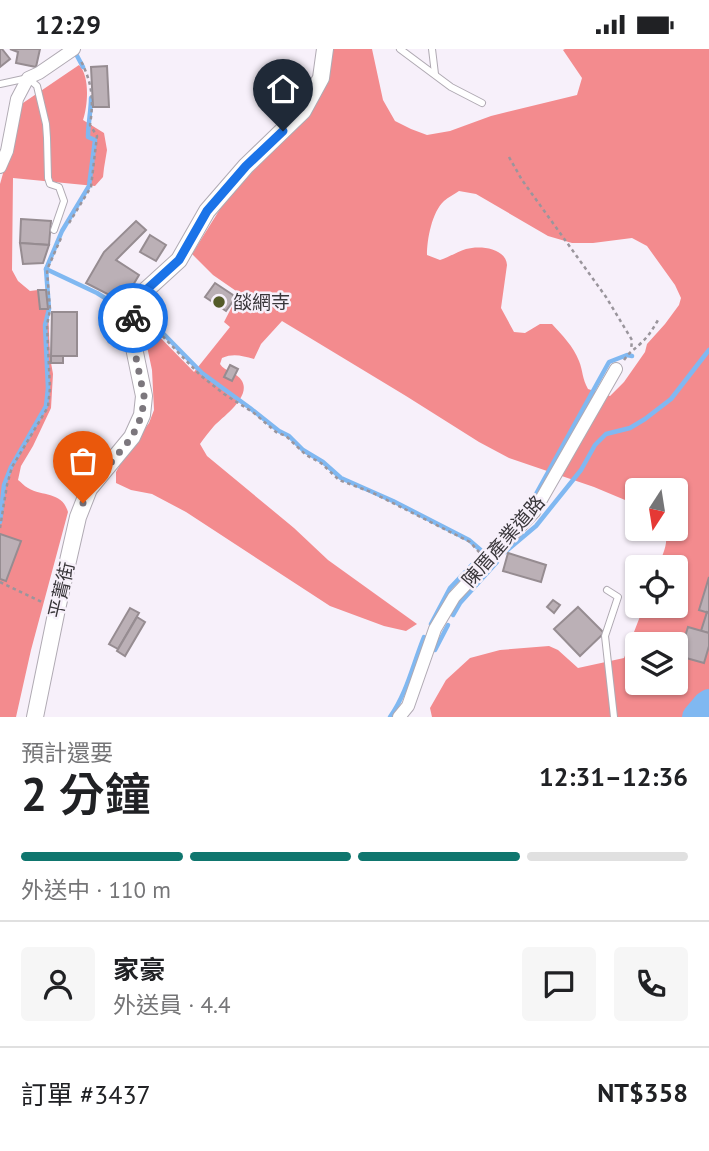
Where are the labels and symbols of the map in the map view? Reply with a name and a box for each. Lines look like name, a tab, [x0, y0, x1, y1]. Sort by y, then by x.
pin	[253, 59, 313, 131]
courier	[98, 283, 168, 353]
place label: 燄網寺	[233, 290, 290, 314]
marker: 燄網寺	[211, 294, 227, 310]
pin	[53, 431, 113, 503]
north arrow	[625, 478, 688, 541]
street label: 陳厝產業道路	[457, 490, 549, 592]
street label: 平菁街	[43, 560, 79, 620]

